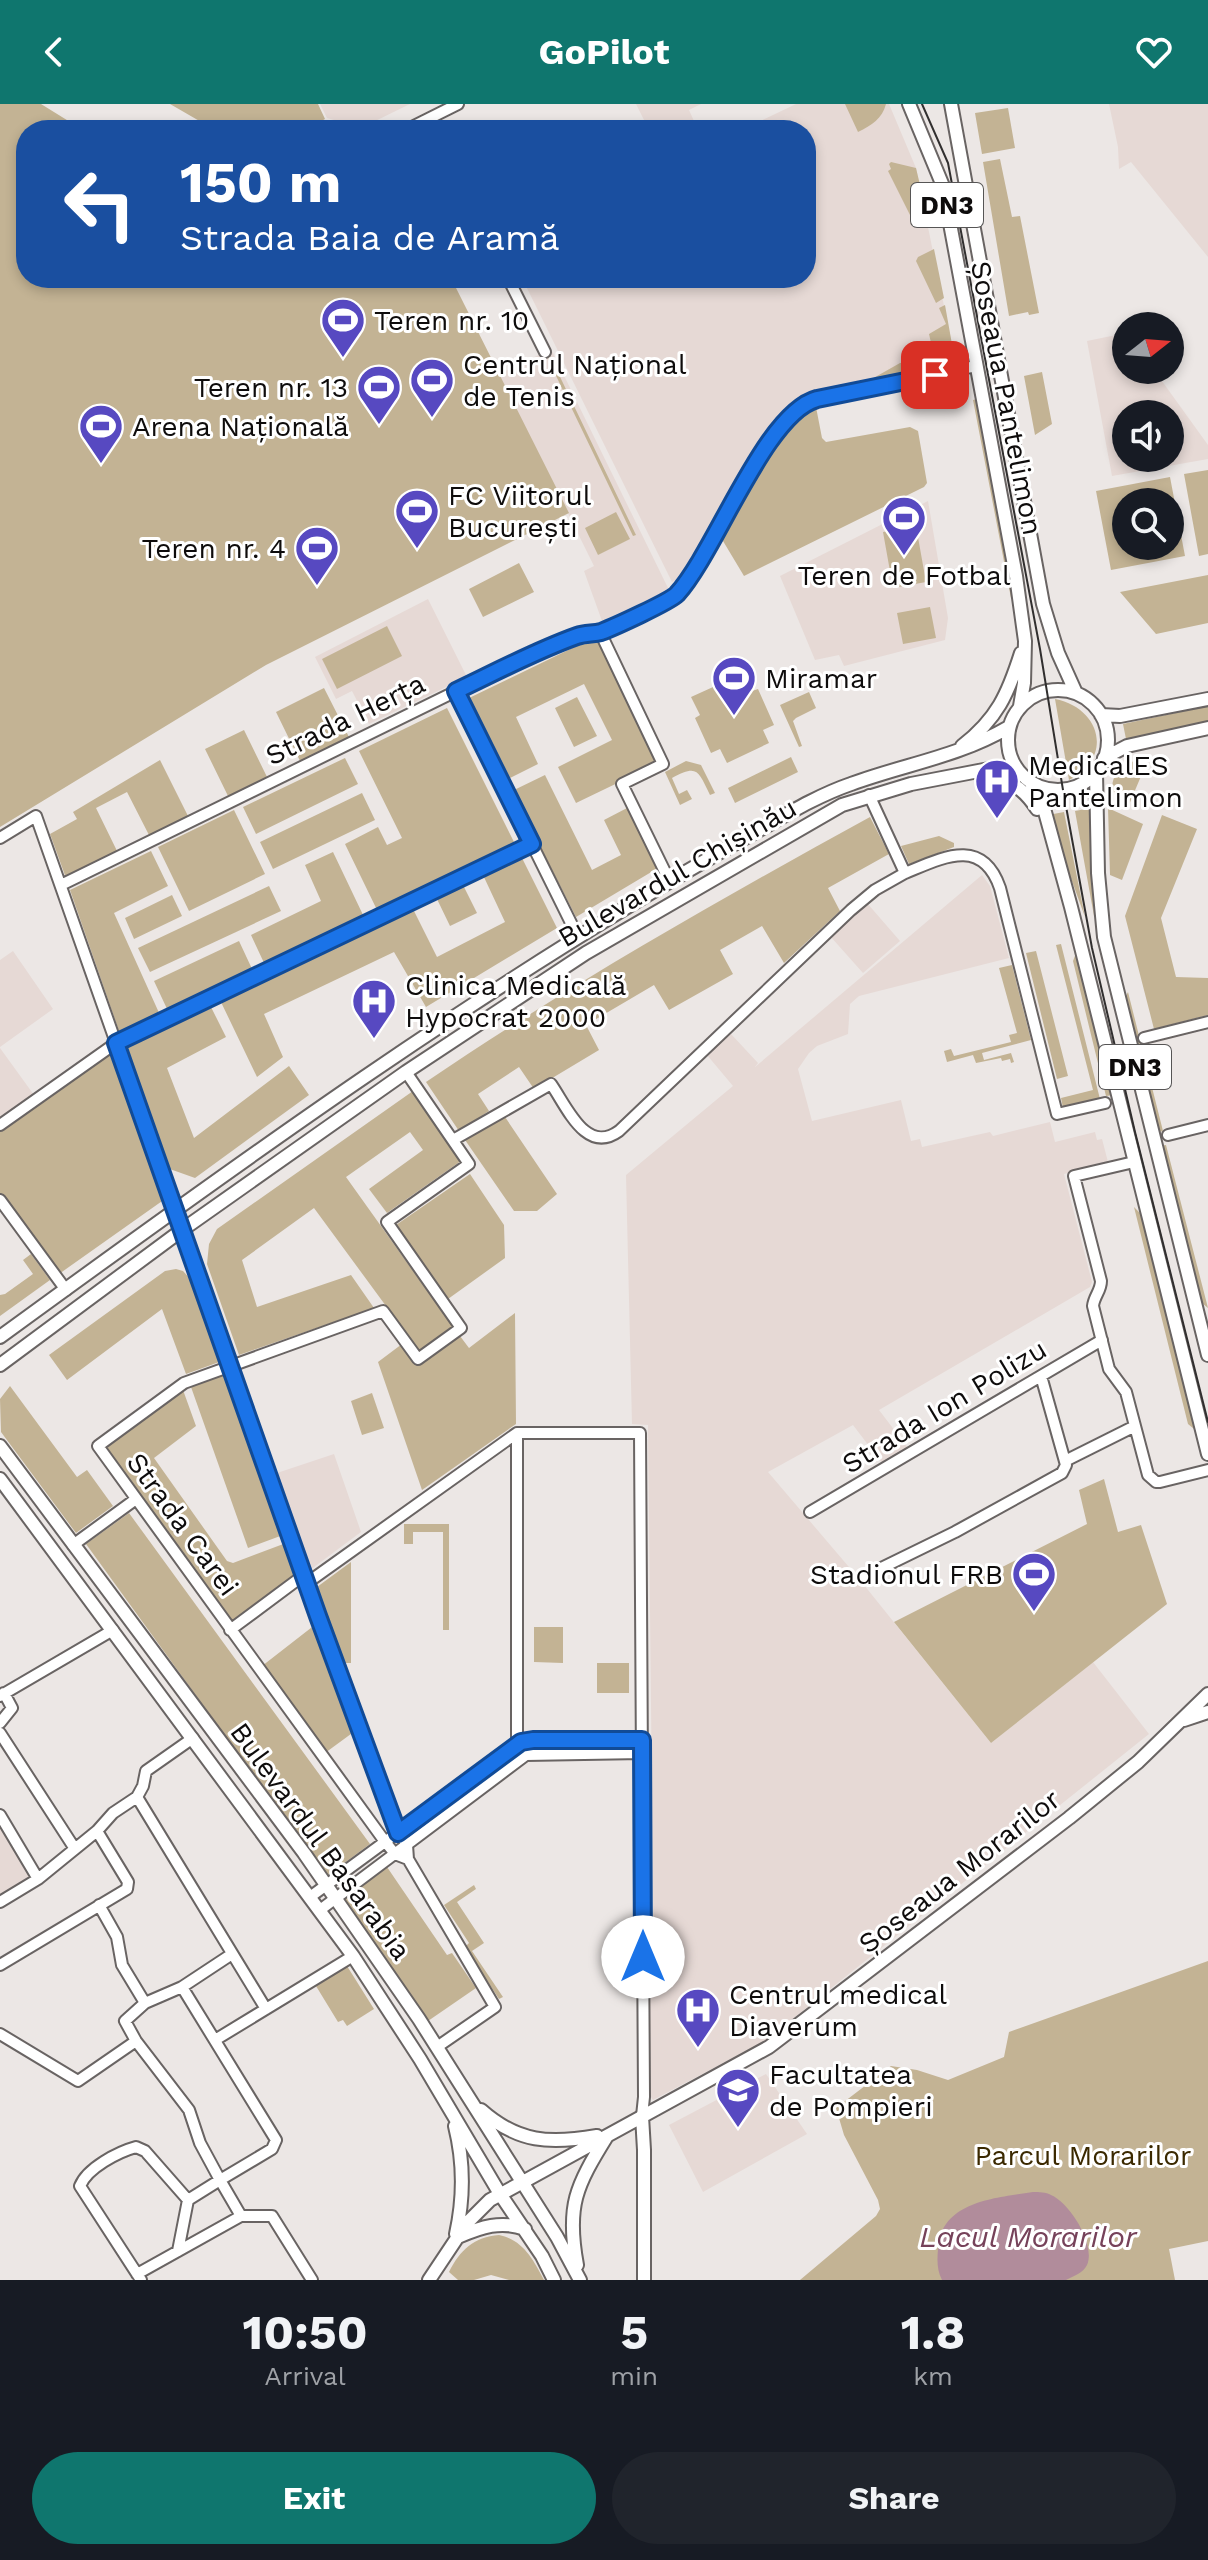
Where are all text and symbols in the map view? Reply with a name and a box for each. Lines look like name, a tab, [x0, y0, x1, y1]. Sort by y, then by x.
icon: back	[32, 30, 76, 74]
icon: heart	[1132, 30, 1176, 74]
text: GoPilot	[539, 31, 669, 73]
text: 150 m	[180, 150, 342, 216]
icon: left	[48, 152, 152, 256]
road number: DN3	[911, 183, 983, 227]
text: Strada Baia de Aramă	[180, 217, 560, 259]
street label: Șoseaua Pantelimon	[964, 258, 1049, 538]
sports icon: Teren nr. 10	[319, 296, 367, 359]
place label: Teren nr. 10	[374, 304, 529, 337]
north arrow	[1112, 312, 1184, 384]
map controls	[1112, 312, 1184, 560]
pin	[901, 341, 969, 409]
place label: Centrul Național de Tenis	[463, 348, 687, 413]
icon: arrive	[913, 353, 957, 397]
sports icon: Centrul Național de Tenis	[408, 356, 456, 419]
sports icon: Teren nr. 13	[355, 363, 403, 426]
place label: Teren nr. 13	[194, 371, 348, 404]
button: sound	[1112, 400, 1184, 472]
sports icon: Arena Națională	[77, 402, 125, 465]
place label: Arena Națională	[132, 410, 349, 443]
place label: FC Viitorul București	[448, 479, 592, 544]
sports icon: FC Viitorul București	[393, 487, 441, 550]
button: search	[1112, 488, 1184, 560]
sports icon: Teren de Fotbal	[880, 494, 928, 557]
sports icon: Teren nr. 4	[293, 524, 341, 587]
place label: Teren nr. 4	[141, 532, 286, 565]
place label: Teren de Fotbal	[797, 559, 1011, 592]
sports icon: Miramar	[710, 654, 758, 717]
place label: Miramar	[765, 662, 877, 695]
street label: Strada Herța	[260, 667, 431, 772]
place label: MedicalES Pantelimon	[1028, 749, 1183, 814]
hospital icon: MedicalES Pantelimon	[973, 757, 1021, 820]
street label: Bulevardul Chișinău	[552, 791, 802, 954]
place label: Clinica Medicală Hypocrat 2000	[405, 969, 626, 1034]
hospital icon: Clinica Medicală Hypocrat 2000	[350, 977, 398, 1040]
road number: DN3	[1099, 1045, 1171, 1089]
street label: Strada Ion Polizu	[836, 1332, 1052, 1480]
street label: Strada Carei	[120, 1446, 245, 1602]
sports icon: Stadionul FRB	[1010, 1550, 1058, 1613]
place label: Stadionul FRB	[810, 1558, 1003, 1591]
street label: Bulevardul Basarabia	[223, 1716, 418, 1967]
street label: Șoseaua Morarilor	[852, 1782, 1067, 1960]
position arrow	[601, 1915, 685, 1999]
place label: Centrul medical Diaverum	[729, 1978, 947, 2043]
hospital icon: Centrul medical Diaverum	[674, 1986, 722, 2049]
place label: Facultatea de Pompieri	[769, 2058, 933, 2123]
school or university icon: Facultatea de Pompieri	[714, 2066, 762, 2129]
park label: Parcul Morarilor	[974, 2139, 1192, 2172]
water label: Lacul Morarilor	[919, 2219, 1138, 2254]
text: 10:50	[243, 2304, 368, 2361]
text: 5	[620, 2304, 648, 2361]
text: 1.8	[901, 2304, 965, 2361]
text: Arrival	[265, 2361, 346, 2391]
text: min	[610, 2361, 658, 2391]
text: km	[913, 2361, 953, 2391]
button: Exit	[32, 2452, 596, 2544]
button: Share	[612, 2452, 1176, 2544]

